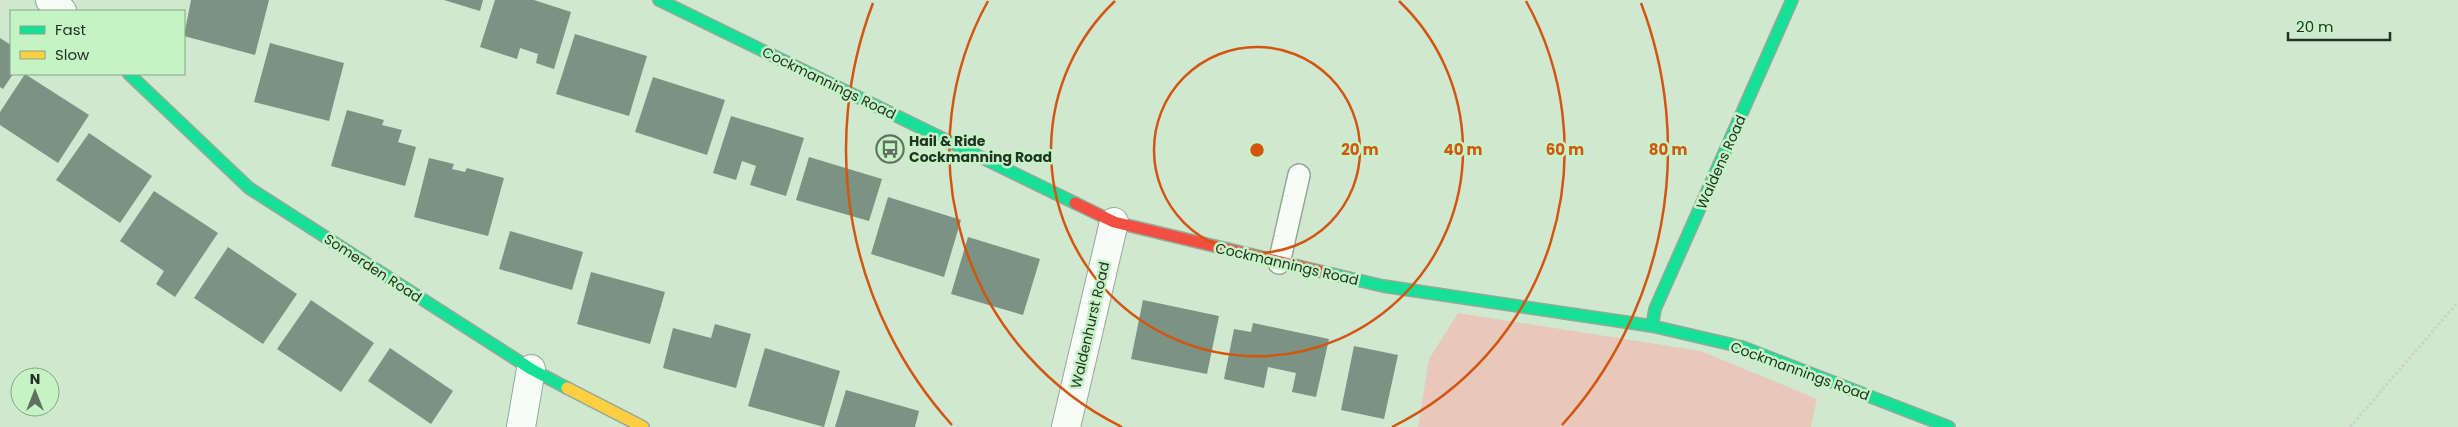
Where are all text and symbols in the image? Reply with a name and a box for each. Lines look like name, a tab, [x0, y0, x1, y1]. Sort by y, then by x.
legend	[10, 10, 185, 75]
scale bar	[2288, 10, 2390, 42]
text: 20 m	[2296, 16, 2334, 37]
text: Fast	[55, 19, 86, 40]
street label: Cockmannings Road	[759, 42, 899, 124]
text: Slow	[55, 44, 90, 65]
street label: Waldens Road	[1691, 112, 1751, 212]
place label: Hail & Ride Cockmanning Road	[909, 131, 1052, 167]
bus stop icon: Hail & Ride Cockmanning Road	[875, 134, 905, 164]
text: 20 m	[1341, 139, 1379, 160]
text: 40 m	[1443, 139, 1483, 160]
text: 60 m	[1546, 139, 1584, 160]
text: 80 m	[1649, 139, 1687, 160]
centre of rings	[1248, 141, 1266, 159]
street label: Somerden Road	[320, 229, 426, 307]
street label: Cockmannings Road	[1213, 238, 1361, 290]
street label: Waldenhurst Road	[1066, 260, 1114, 390]
street label: Cockmannings Road	[1728, 337, 1872, 405]
north arrow	[10, 367, 60, 417]
text: N	[30, 369, 40, 389]

